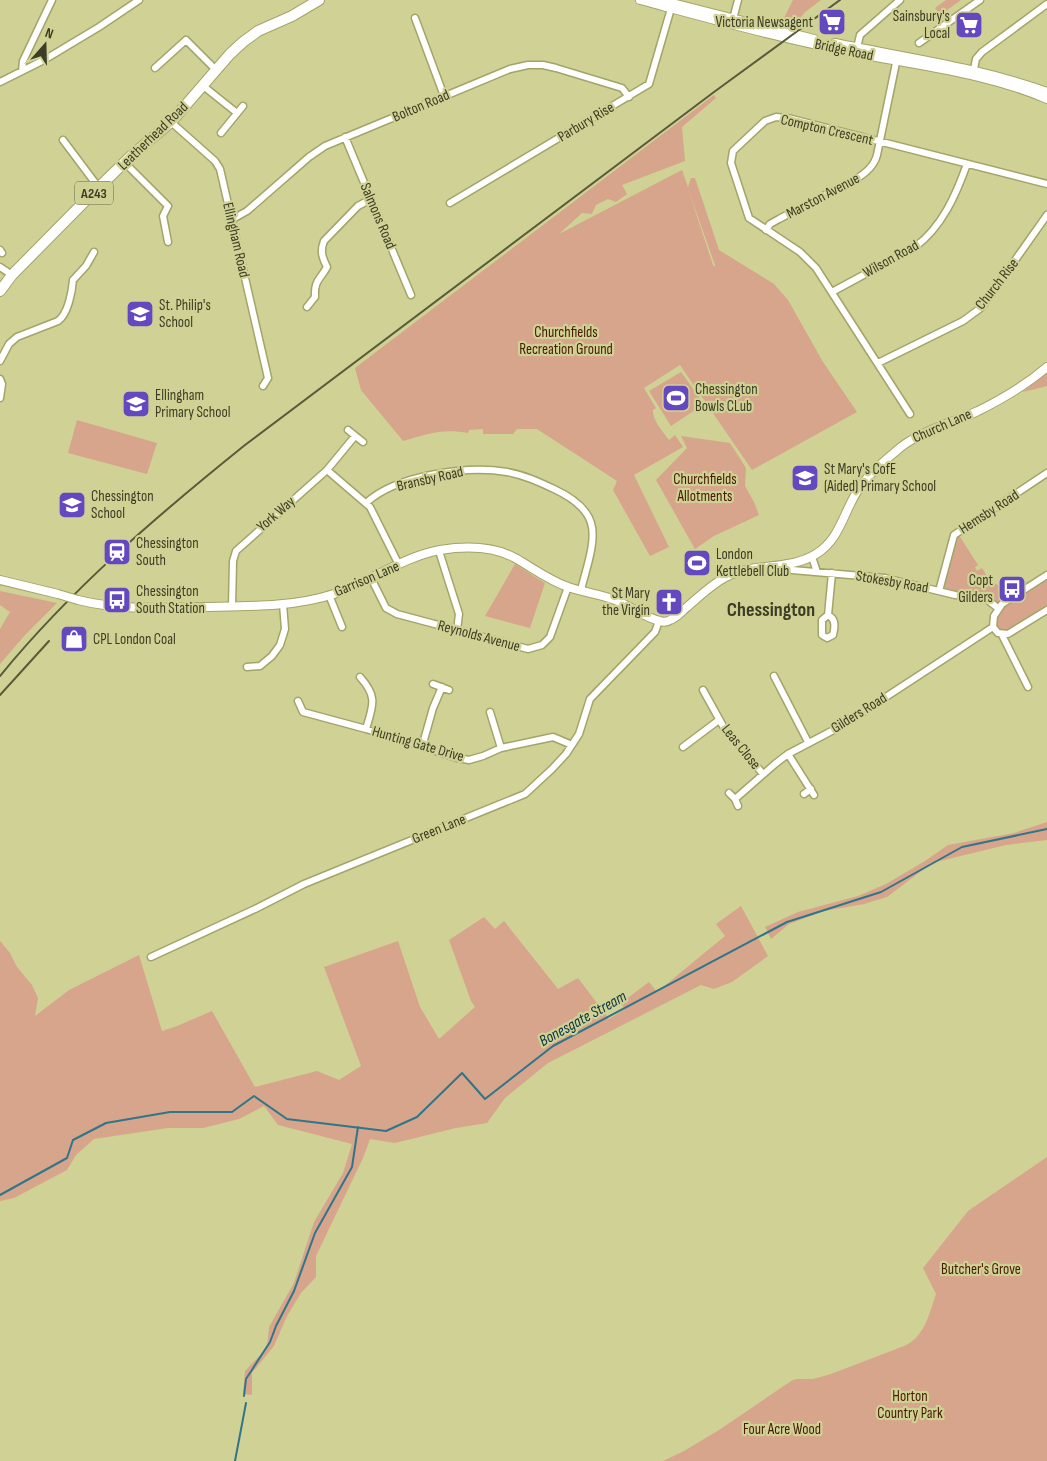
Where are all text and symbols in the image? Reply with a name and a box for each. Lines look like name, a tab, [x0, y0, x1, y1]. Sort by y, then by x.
supermarket icon: Victoria Newsagent	[817, 7, 847, 37]
place label: Sainsbury's Local	[893, 7, 950, 43]
supermarket icon: Sainsbury's Local	[954, 10, 984, 40]
place label: Victoria Newsagent	[715, 13, 813, 32]
north arrow	[20, 20, 70, 70]
text: N	[43, 24, 56, 43]
street label: Bridge Road	[813, 35, 875, 65]
street label: Bolton Road	[390, 85, 452, 127]
street label: Leatherhead Road	[114, 98, 192, 174]
street label: Parbury Rise	[554, 98, 618, 146]
street label: Compton Crescent	[779, 110, 876, 150]
street label: Marston Avenue	[783, 169, 863, 223]
street label: Salmons Road	[356, 180, 400, 252]
road number: A243	[75, 182, 113, 204]
street label: Ellingham Road	[218, 201, 254, 279]
street label: Wilson Road	[860, 236, 922, 282]
street label: Church Rise	[971, 255, 1023, 313]
place label: St. Philip's School	[159, 296, 211, 332]
school or university icon: St. Philip's School	[125, 299, 155, 329]
park label: Churchfields Recreation Ground	[519, 323, 613, 359]
place label: Chessington Bowls CLub	[695, 380, 758, 416]
sports icon: Chessington Bowls CLub	[661, 383, 691, 413]
place label: Ellingham Primary School	[155, 386, 231, 422]
school or university icon: Ellingham Primary School	[121, 389, 151, 419]
street label: Church Lane	[910, 405, 974, 447]
place label: St Mary's CofE (Aided) Primary School	[824, 460, 936, 496]
street label: Bransby Road	[395, 462, 465, 496]
school or university icon: St Mary's CofE (Aided) Primary School	[790, 463, 820, 493]
park label: Churchfields Allotments	[673, 470, 737, 506]
street label: Hemsby Road	[955, 486, 1023, 538]
place label: Chessington School	[91, 487, 154, 523]
school or university icon: Chessington School	[57, 490, 87, 520]
street label: York Way	[253, 492, 299, 536]
place label: Chessington South	[136, 534, 199, 570]
station icon: Chessington South	[102, 537, 132, 567]
place label: London Kettlebell Club	[716, 545, 789, 581]
sports icon: London Kettlebell Club	[682, 548, 712, 578]
street label: Garrison Lane	[332, 557, 402, 601]
street label: Stokesby Road	[854, 566, 930, 598]
place label: Copt Gilders	[958, 571, 993, 607]
bus stop icon: Copt Gilders	[997, 574, 1027, 604]
place label: Chessington South Station	[136, 582, 205, 618]
place label: St Mary the Virgin	[602, 584, 650, 620]
bus stop icon: Chessington South Station	[102, 585, 132, 615]
church icon: St Mary the Virgin	[654, 587, 684, 617]
district label: Chessington	[727, 598, 815, 622]
street label: Reynolds Avenue	[436, 616, 522, 656]
shop icon: CPL London Coal	[59, 624, 89, 654]
place label: CPL London Coal	[93, 630, 176, 649]
street label: Gilders Road	[828, 688, 890, 738]
street label: Leas Close	[717, 721, 765, 773]
street label: Hunting Gate Drive	[370, 722, 466, 766]
street label: Green Lane	[409, 810, 469, 848]
water label: Bonesgate Stream	[536, 987, 630, 1051]
park label: Butcher's Grove	[941, 1260, 1021, 1279]
park label: Horton Country Park	[877, 1387, 943, 1423]
park label: Four Acre Wood	[743, 1420, 821, 1439]

